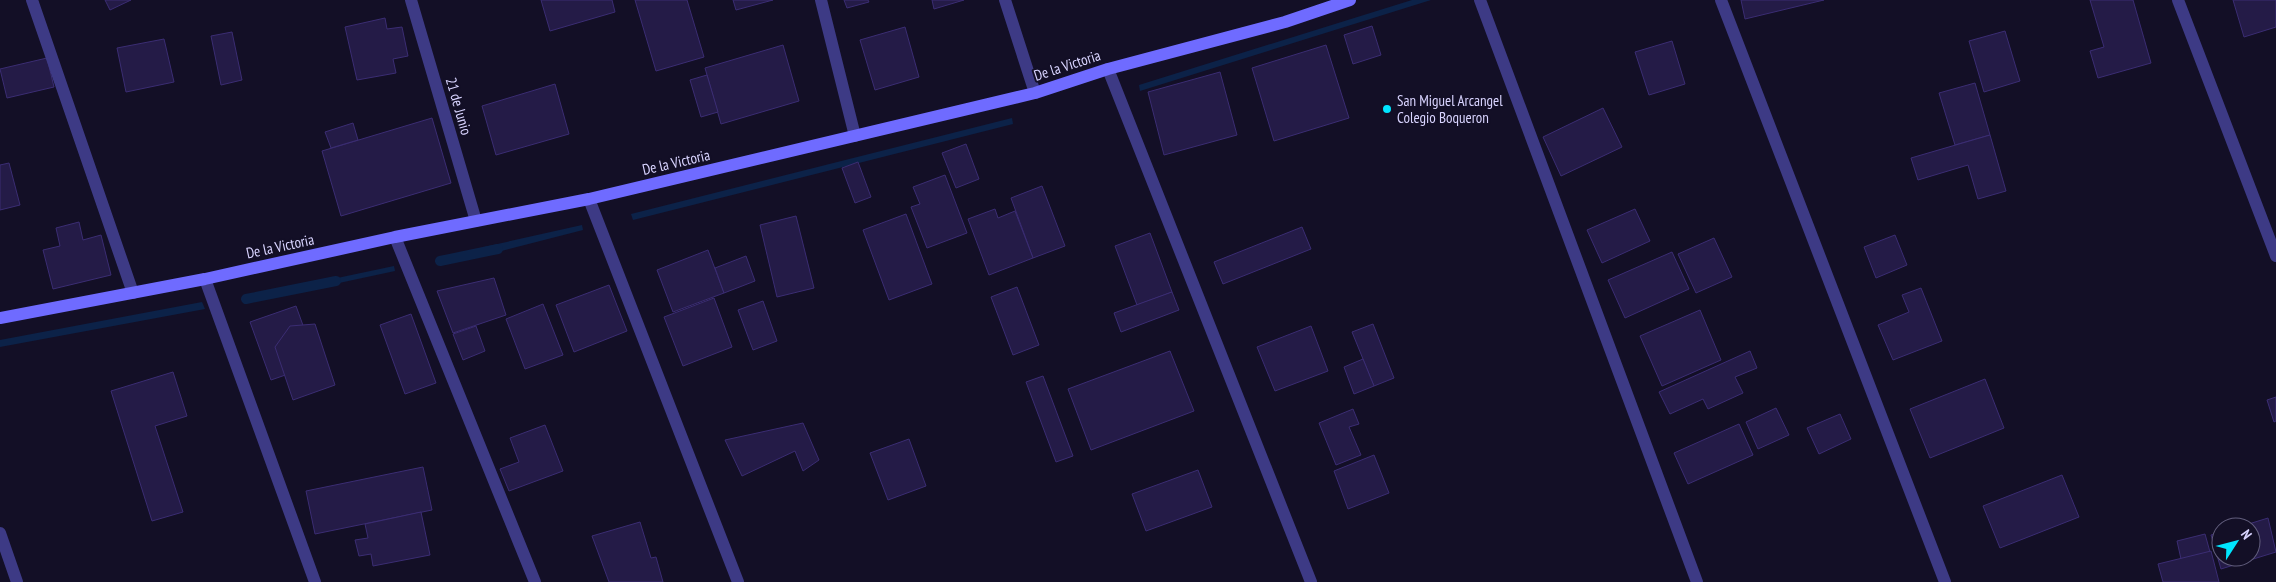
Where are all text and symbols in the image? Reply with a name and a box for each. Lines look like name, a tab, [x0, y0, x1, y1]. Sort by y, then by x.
street label: De la Victoria	[1031, 45, 1103, 85]
street label: 21 de Junio	[442, 75, 476, 137]
place label: San Miguel Arcangel Colegio Boqueron	[1397, 91, 1503, 127]
marker: San Miguel Arcangel Colegio Boqueron	[1381, 103, 1393, 115]
street label: De la Victoria	[640, 145, 712, 179]
street label: De la Victoria	[244, 230, 316, 262]
north arrow	[2211, 517, 2261, 567]
text: N	[2237, 526, 2256, 543]

